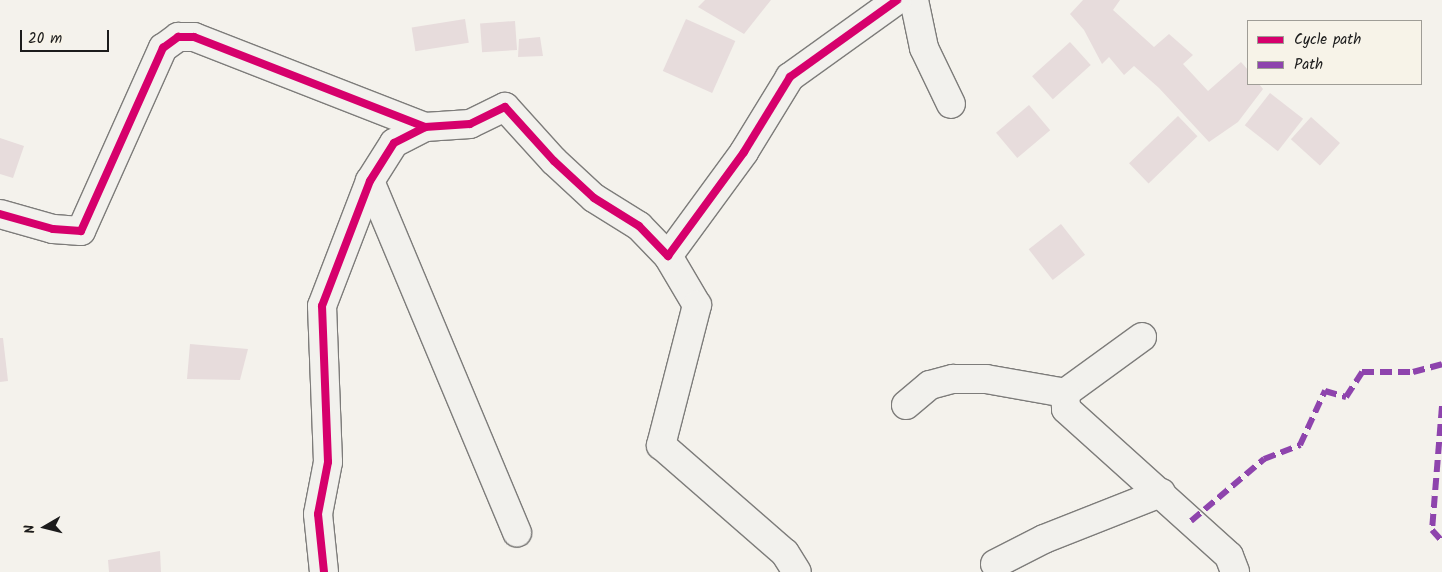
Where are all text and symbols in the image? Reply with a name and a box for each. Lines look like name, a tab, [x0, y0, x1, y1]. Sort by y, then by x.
scale bar	[22, 20, 111, 52]
legend	[1247, 20, 1422, 85]
text: 20 m	[28, 27, 62, 51]
text: Cycle path	[1294, 28, 1361, 52]
text: Path	[1294, 53, 1323, 77]
north arrow	[20, 502, 70, 552]
text: N	[19, 523, 42, 535]

